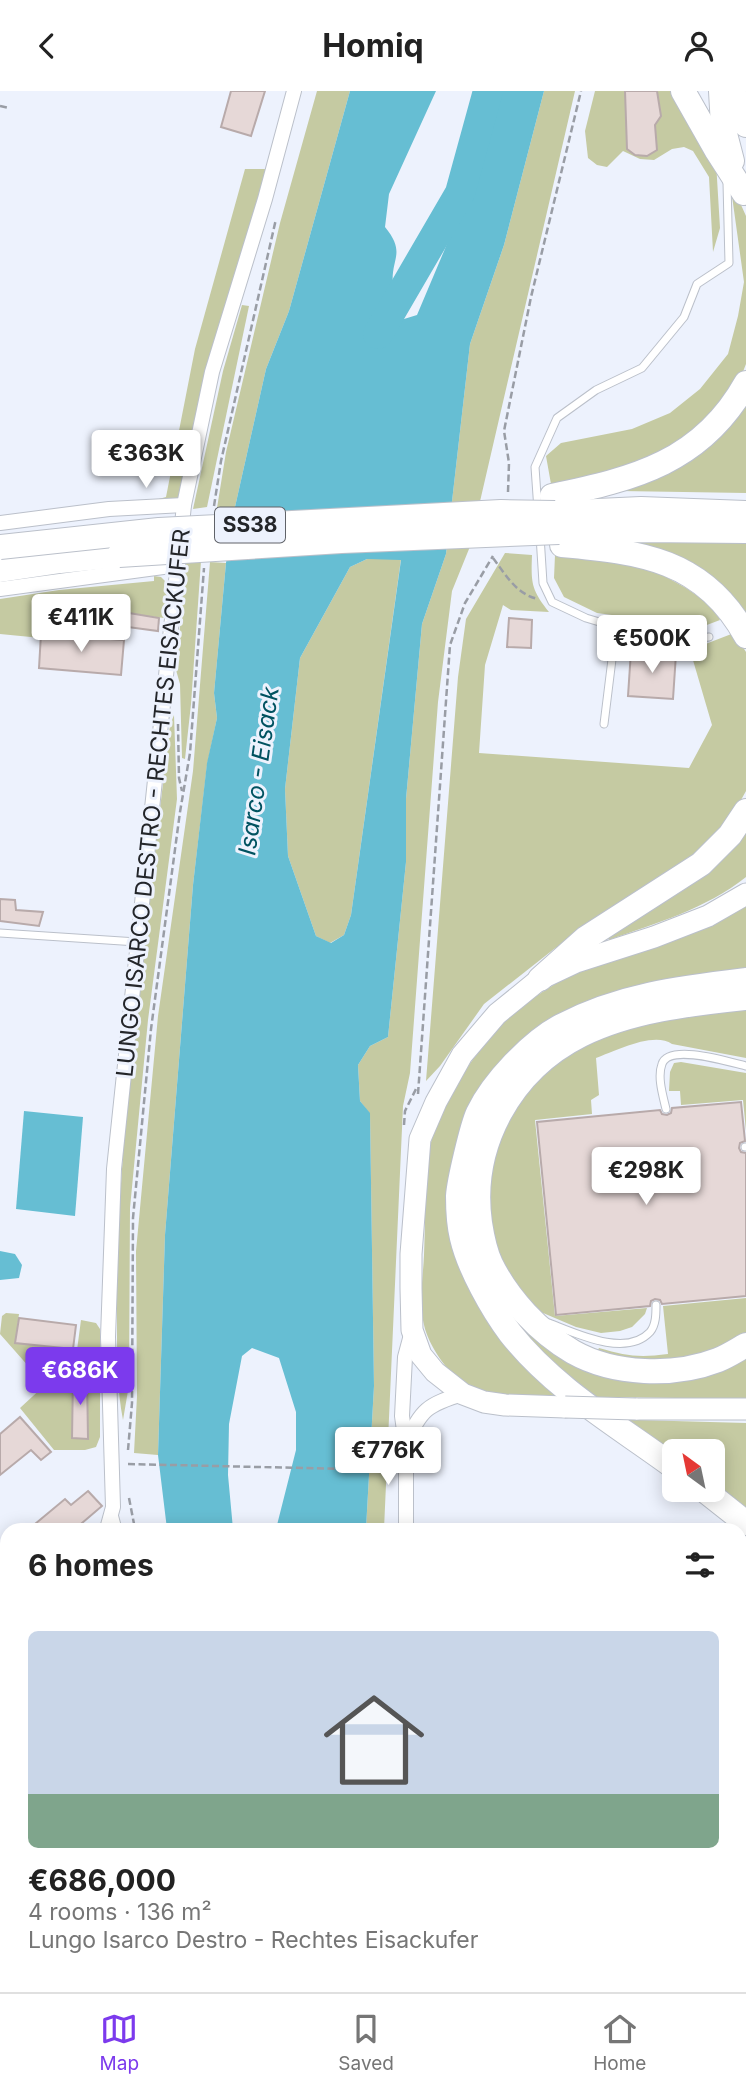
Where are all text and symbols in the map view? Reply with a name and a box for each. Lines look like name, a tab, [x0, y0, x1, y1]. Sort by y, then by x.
text: Homiq	[322, 26, 424, 65]
icon: back	[28, 27, 66, 65]
icon: person	[680, 27, 718, 65]
pin: €363K	[97, 431, 195, 490]
text: €363K	[108, 439, 184, 467]
road number: SS38	[215, 507, 285, 543]
street label: LUNGO ISARCO DESTRO - RECHTES EISACKUFER	[110, 527, 196, 1078]
pin: €411K	[32, 595, 130, 654]
text: €411K	[48, 603, 114, 631]
pin: €500K	[603, 615, 701, 675]
text: €500K	[613, 624, 691, 652]
water label: Isarco - Eisack	[232, 684, 285, 857]
pin: €298K	[597, 1147, 695, 1207]
text: €298K	[608, 1156, 684, 1184]
pin: €686K	[31, 1347, 129, 1407]
text: €686K	[41, 1356, 119, 1384]
pin: €776K	[339, 1427, 437, 1487]
text: €776K	[351, 1436, 425, 1464]
north arrow	[662, 1439, 724, 1501]
map controls	[662, 1439, 725, 1502]
icon: filters	[681, 1546, 719, 1584]
text: 6 homes	[28, 1547, 154, 1583]
icon: home	[311, 1677, 437, 1803]
text: €686,000	[28, 1862, 176, 1898]
text: 4 rooms · 136 m²	[28, 1898, 212, 1926]
text: Lungo Isarco Destro - Rechtes Eisackufer	[28, 1926, 478, 1954]
tab: Map	[100, 2010, 139, 2075]
tab: Saved	[338, 2010, 394, 2075]
tab: Home	[593, 2010, 646, 2075]

